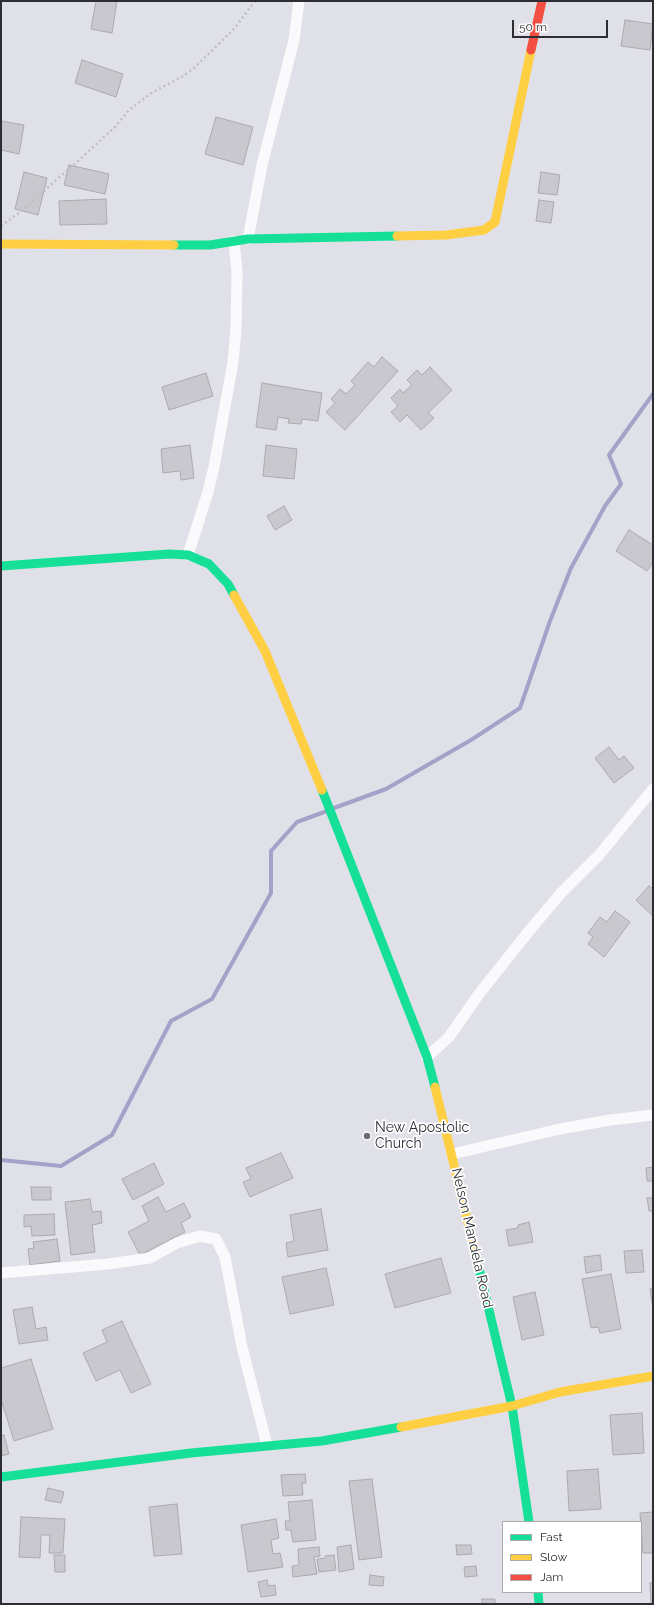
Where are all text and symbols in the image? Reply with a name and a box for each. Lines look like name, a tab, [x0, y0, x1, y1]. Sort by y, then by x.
scale bar	[514, 12, 610, 38]
text: 50 m	[519, 20, 547, 34]
place label: New Apostolic Church	[375, 1120, 469, 1152]
marker: New Apostolic Church	[362, 1131, 372, 1141]
street label: Nelson Mandela Road	[448, 1166, 496, 1310]
legend	[502, 1521, 642, 1593]
text: Fast	[540, 1530, 563, 1544]
text: Slow	[540, 1550, 567, 1564]
text: Jam	[540, 1570, 563, 1584]

